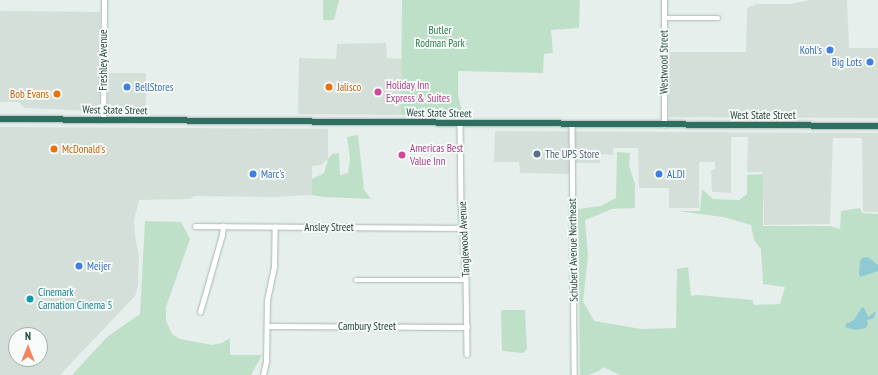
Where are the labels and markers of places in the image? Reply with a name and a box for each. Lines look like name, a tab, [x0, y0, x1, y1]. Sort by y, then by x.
place label: Kohl's	[800, 43, 822, 57]
marker: Kohl's	[825, 45, 835, 55]
place label: Big Lots	[832, 55, 862, 69]
marker: Big Lots	[865, 57, 875, 67]
place label: Holiday Inn Express & Suites	[386, 79, 450, 105]
place label: BellStores	[135, 80, 174, 94]
place label: Jalisco	[337, 80, 361, 94]
marker: BellStores	[122, 82, 132, 92]
marker: Jalisco	[324, 82, 334, 92]
place label: Bob Evans	[10, 87, 49, 101]
marker: Holiday Inn Express & Suites	[373, 87, 383, 97]
marker: Bob Evans	[52, 89, 62, 99]
place label: McDonald's	[62, 142, 105, 156]
place label: Americas Best Value Inn	[410, 142, 463, 168]
marker: McDonald's	[49, 144, 59, 154]
place label: The UPS Store	[545, 147, 599, 161]
marker: The UPS Store	[532, 149, 542, 159]
marker: Americas Best Value Inn	[397, 150, 407, 160]
place label: Marc's	[261, 167, 284, 181]
place label: ALDI	[667, 167, 685, 181]
marker: Marc's	[248, 169, 258, 179]
marker: ALDI	[654, 169, 664, 179]
place label: Meijer	[87, 259, 111, 273]
marker: Meijer	[74, 261, 84, 271]
place label: Cinemark Carnation Cinema 5	[38, 286, 113, 312]
marker: Cinemark Carnation Cinema 5	[25, 294, 35, 304]

